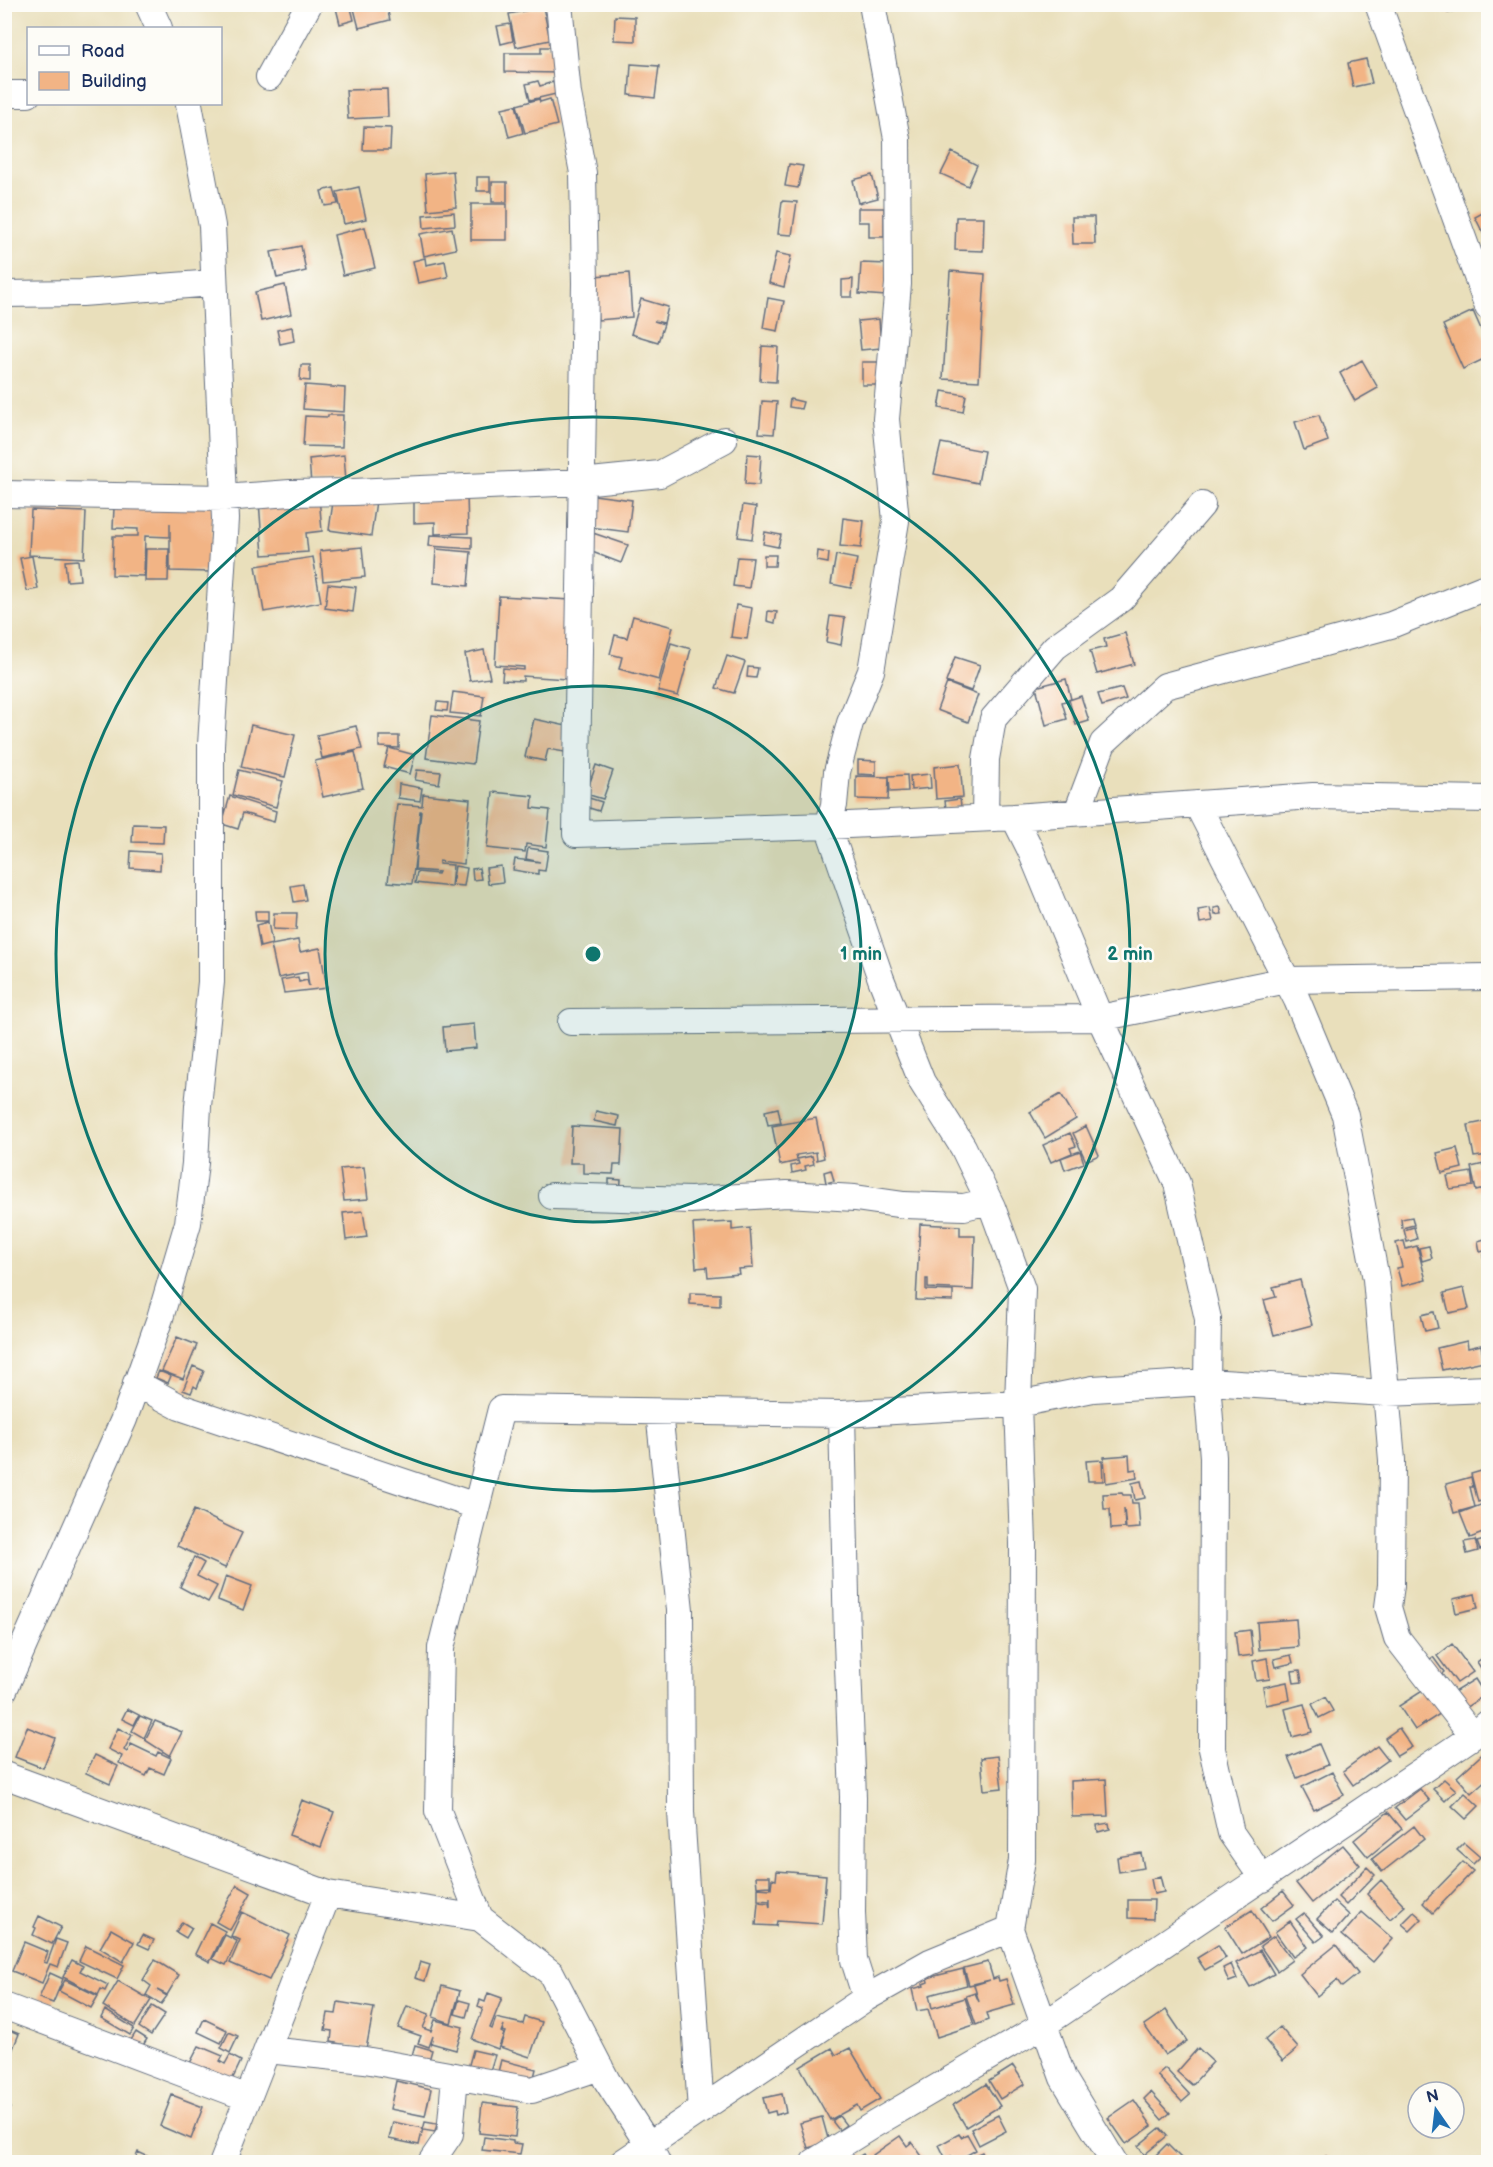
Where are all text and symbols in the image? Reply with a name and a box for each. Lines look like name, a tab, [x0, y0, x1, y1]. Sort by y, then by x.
legend	[27, 27, 222, 105]
text: Road	[81, 41, 125, 62]
text: Building	[81, 71, 147, 92]
centre of rings	[583, 944, 603, 964]
text: 1 min	[840, 944, 882, 965]
text: 2 min	[1107, 944, 1153, 965]
north arrow	[1406, 2080, 1466, 2140]
text: N	[1425, 2086, 1441, 2108]

